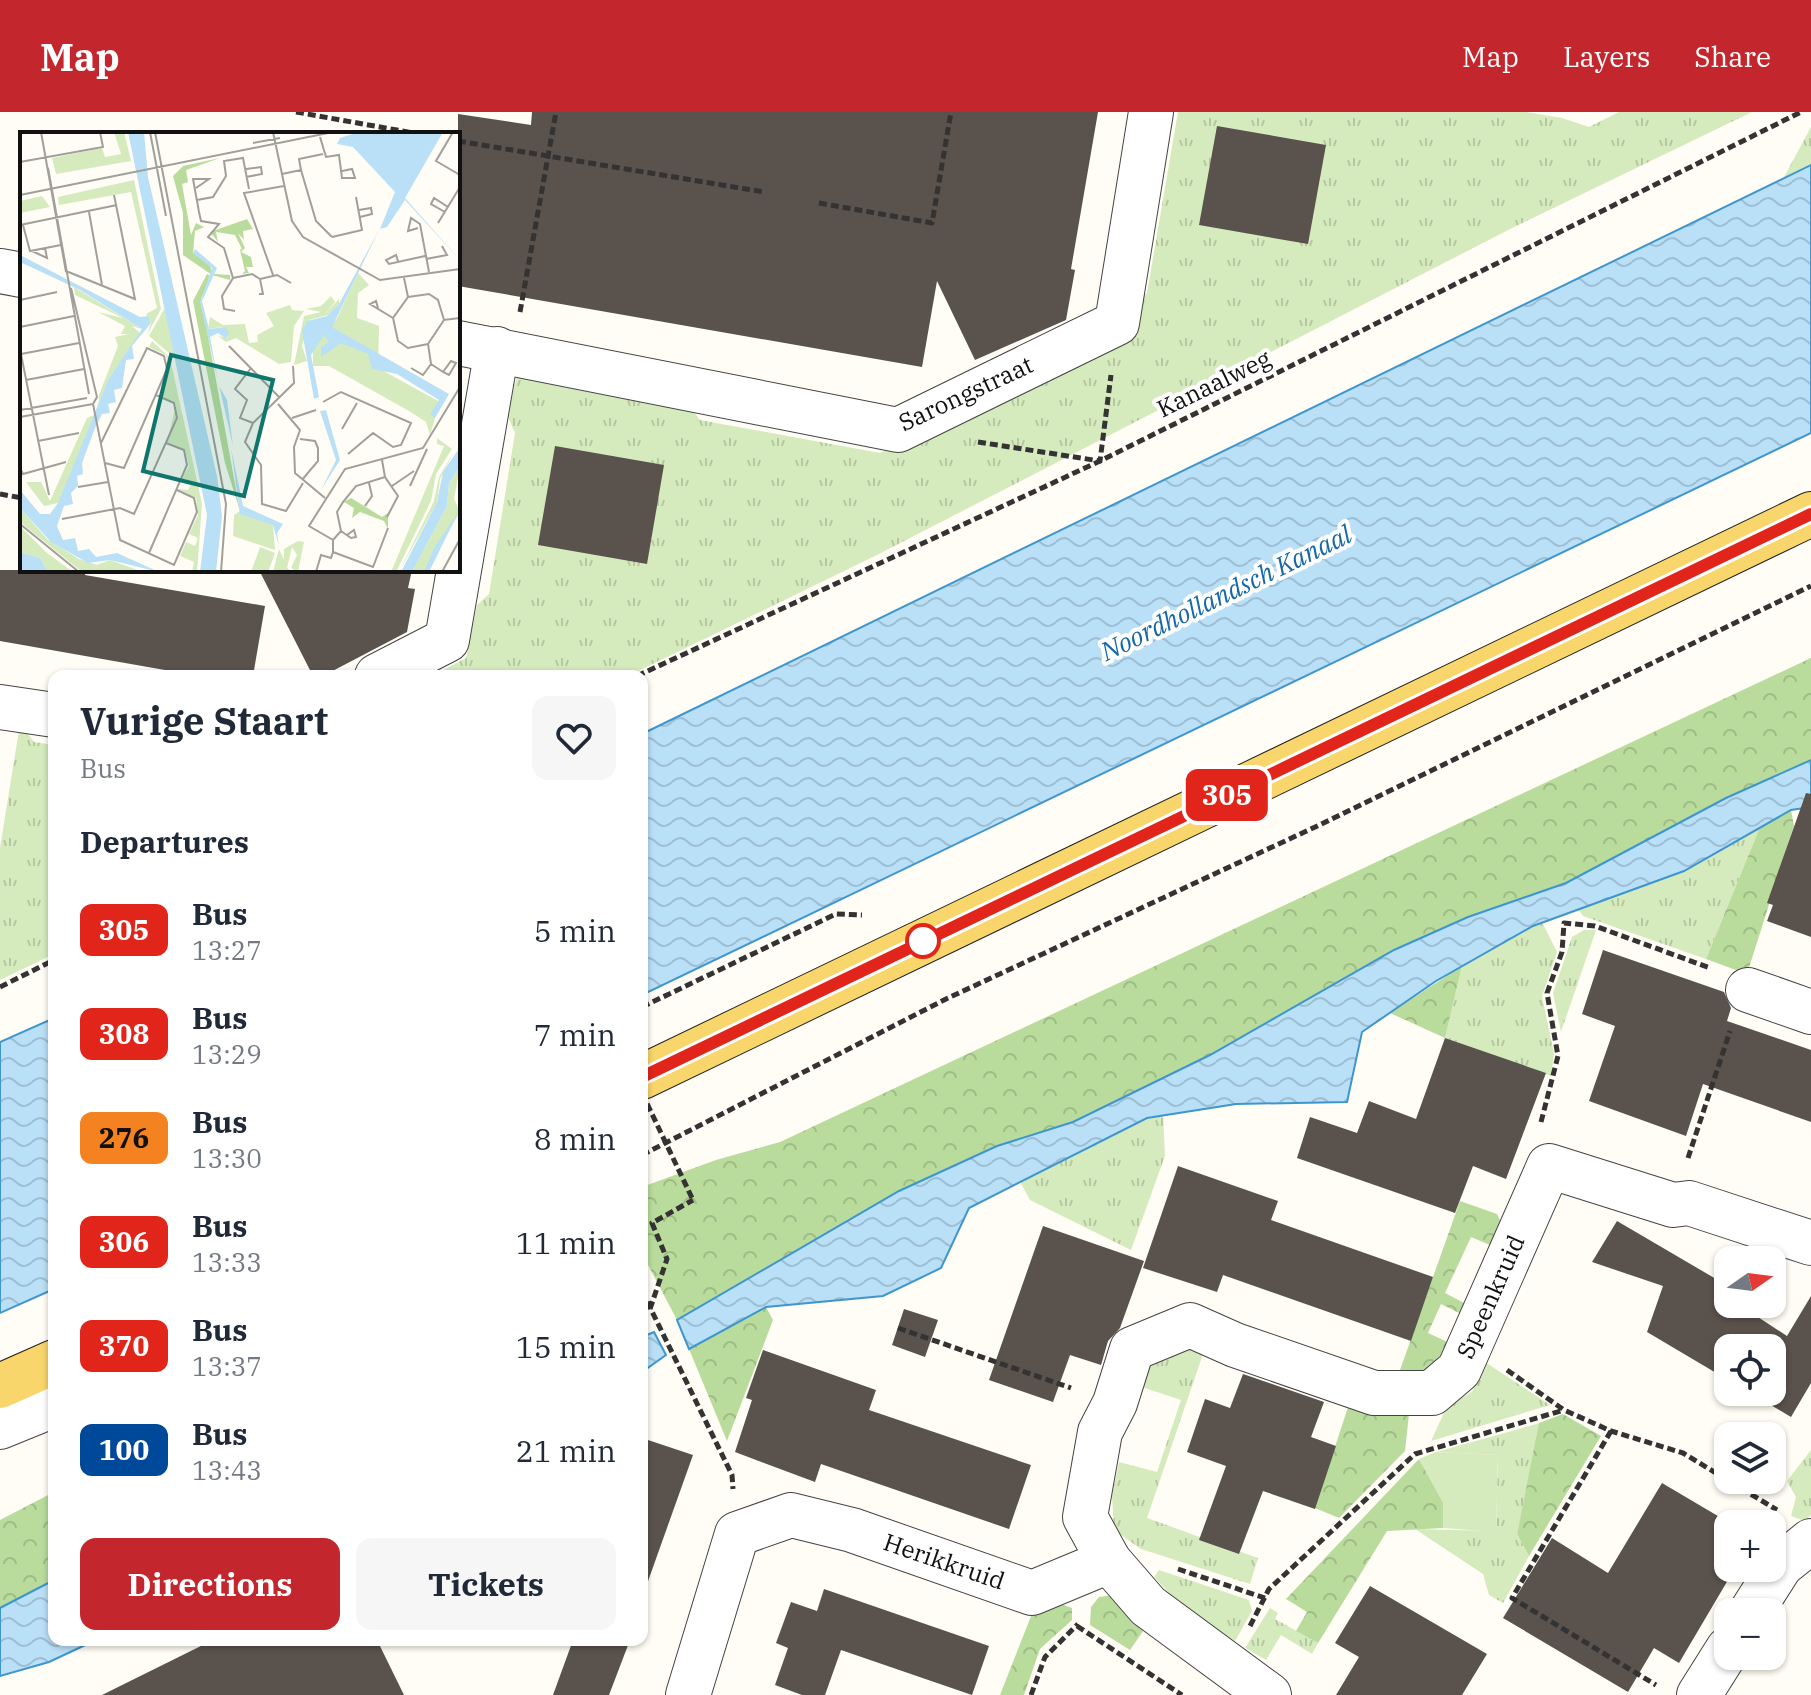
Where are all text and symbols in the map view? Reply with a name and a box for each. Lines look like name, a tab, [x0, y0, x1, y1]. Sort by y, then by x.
text: Map	[40, 32, 120, 81]
text: Map	[1462, 38, 1519, 75]
text: Layers	[1563, 38, 1650, 75]
text: Share	[1694, 38, 1771, 75]
inset map	[20, 132, 460, 572]
street label: Kanaalweg	[1151, 342, 1276, 424]
street label: Sarongstraat	[893, 348, 1038, 438]
water label: Noordhollandsch Kanaal	[1093, 516, 1357, 668]
text: Vurige Staart	[80, 696, 328, 745]
button: heart	[532, 696, 616, 780]
text: Bus	[80, 751, 126, 785]
line badge: 305	[1181, 769, 1273, 821]
text: 305	[1202, 776, 1252, 813]
text: Departures	[80, 822, 249, 861]
text: Bus	[192, 894, 247, 933]
text: 305	[99, 911, 149, 948]
text: 5 min	[534, 911, 616, 950]
unlabelled marker	[906, 924, 940, 958]
text: 13:27	[192, 933, 262, 967]
text: Bus	[192, 998, 247, 1037]
text: 308	[99, 1015, 149, 1052]
text: 7 min	[534, 1015, 616, 1054]
text: 13:29	[192, 1037, 262, 1071]
text: Bus	[192, 1102, 247, 1141]
text: 276	[99, 1119, 149, 1156]
text: 8 min	[534, 1119, 616, 1158]
text: 13:30	[192, 1141, 262, 1175]
text: Bus	[192, 1206, 247, 1245]
text: 306	[99, 1223, 149, 1260]
text: 11 min	[516, 1223, 616, 1262]
street label: Speenkruid	[1449, 1230, 1532, 1363]
text: 13:33	[192, 1245, 262, 1279]
north arrow	[1714, 1246, 1786, 1318]
map controls	[1714, 1246, 1786, 1670]
text: Bus	[192, 1310, 247, 1349]
text: 370	[99, 1327, 149, 1364]
text: 15 min	[516, 1327, 616, 1366]
button: locate	[1714, 1334, 1786, 1406]
text: 13:37	[192, 1349, 262, 1383]
text: Bus	[192, 1414, 247, 1453]
button: layers	[1714, 1422, 1786, 1494]
text: 100	[99, 1431, 149, 1468]
text: 21 min	[516, 1431, 616, 1470]
text: 13:43	[192, 1453, 262, 1487]
button: +	[1714, 1510, 1786, 1582]
street label: Herikkruid	[879, 1525, 1009, 1597]
button: Directions	[80, 1538, 340, 1630]
button: Tickets	[356, 1538, 616, 1630]
button: −	[1714, 1598, 1786, 1670]

